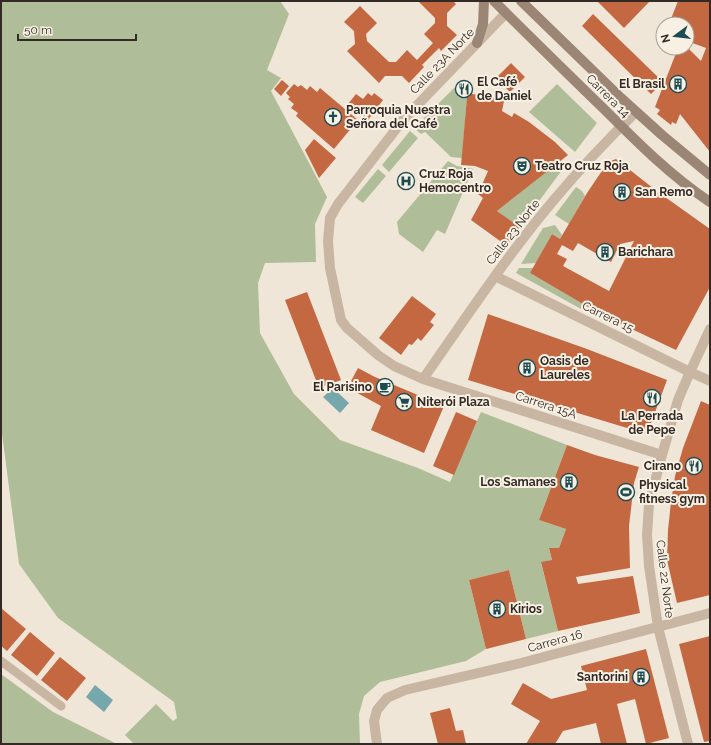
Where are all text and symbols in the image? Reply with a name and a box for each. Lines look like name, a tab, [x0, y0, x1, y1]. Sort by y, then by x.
scale bar	[18, 16, 136, 42]
north arrow	[655, 16, 695, 56]
text: 50 m	[24, 23, 52, 37]
street label: Calle 23A Norte	[407, 25, 477, 97]
text: N	[658, 33, 673, 44]
street label: Carrera 14	[583, 71, 633, 121]
building icon: El Brasil	[668, 74, 688, 94]
place label: El Café de Daniel	[477, 75, 532, 103]
place label: El Brasil	[619, 77, 665, 91]
restaurant icon: El Café de Daniel	[454, 79, 474, 99]
place label: Parroquia Nuestra Señora del Café	[346, 103, 450, 131]
church icon: Parroquia Nuestra Señora del Café	[323, 107, 343, 127]
theatre icon: Teatro Cruz Roja	[512, 156, 532, 176]
place label: Teatro Cruz Roja	[535, 159, 629, 173]
place label: Cruz Roja Hemocentro	[419, 167, 491, 195]
hospital icon: Cruz Roja Hemocentro	[396, 171, 416, 191]
building icon: San Remo	[612, 182, 632, 202]
place label: San Remo	[635, 185, 693, 199]
street label: Calle 23 Norte	[483, 197, 543, 267]
building icon: Barichara	[595, 242, 615, 262]
place label: Barichara	[618, 245, 673, 259]
street label: Carrera 15	[580, 299, 636, 336]
place label: Oasis de Laureles	[540, 354, 590, 382]
building icon: Oasis de Laureles	[517, 358, 537, 378]
cafe icon: El Parisino	[375, 377, 395, 397]
place label: El Parisino	[313, 380, 372, 394]
restaurant icon: La Perrada de Pepe	[642, 388, 662, 408]
street label: Carrera 15A	[514, 389, 578, 421]
supermarket icon: Niterói Plaza	[394, 392, 414, 412]
place label: Niterói Plaza	[417, 395, 490, 409]
place label: La Perrada de Pepe	[621, 409, 683, 437]
restaurant icon: Cirano	[684, 456, 704, 476]
place label: Cirano	[644, 459, 681, 473]
building icon: Los Samanes	[559, 472, 579, 492]
place label: Los Samanes	[480, 475, 556, 489]
place label: Physical fitness gym	[639, 478, 705, 506]
sports icon: Physical fitness gym	[616, 482, 636, 502]
street label: Calle 22 Norte	[653, 539, 677, 619]
building icon: Kirios	[487, 599, 507, 619]
place label: Kirios	[510, 602, 542, 616]
street label: Carrera 16	[526, 627, 584, 655]
building icon: Santorini	[631, 667, 651, 687]
place label: Santorini	[577, 670, 628, 684]

